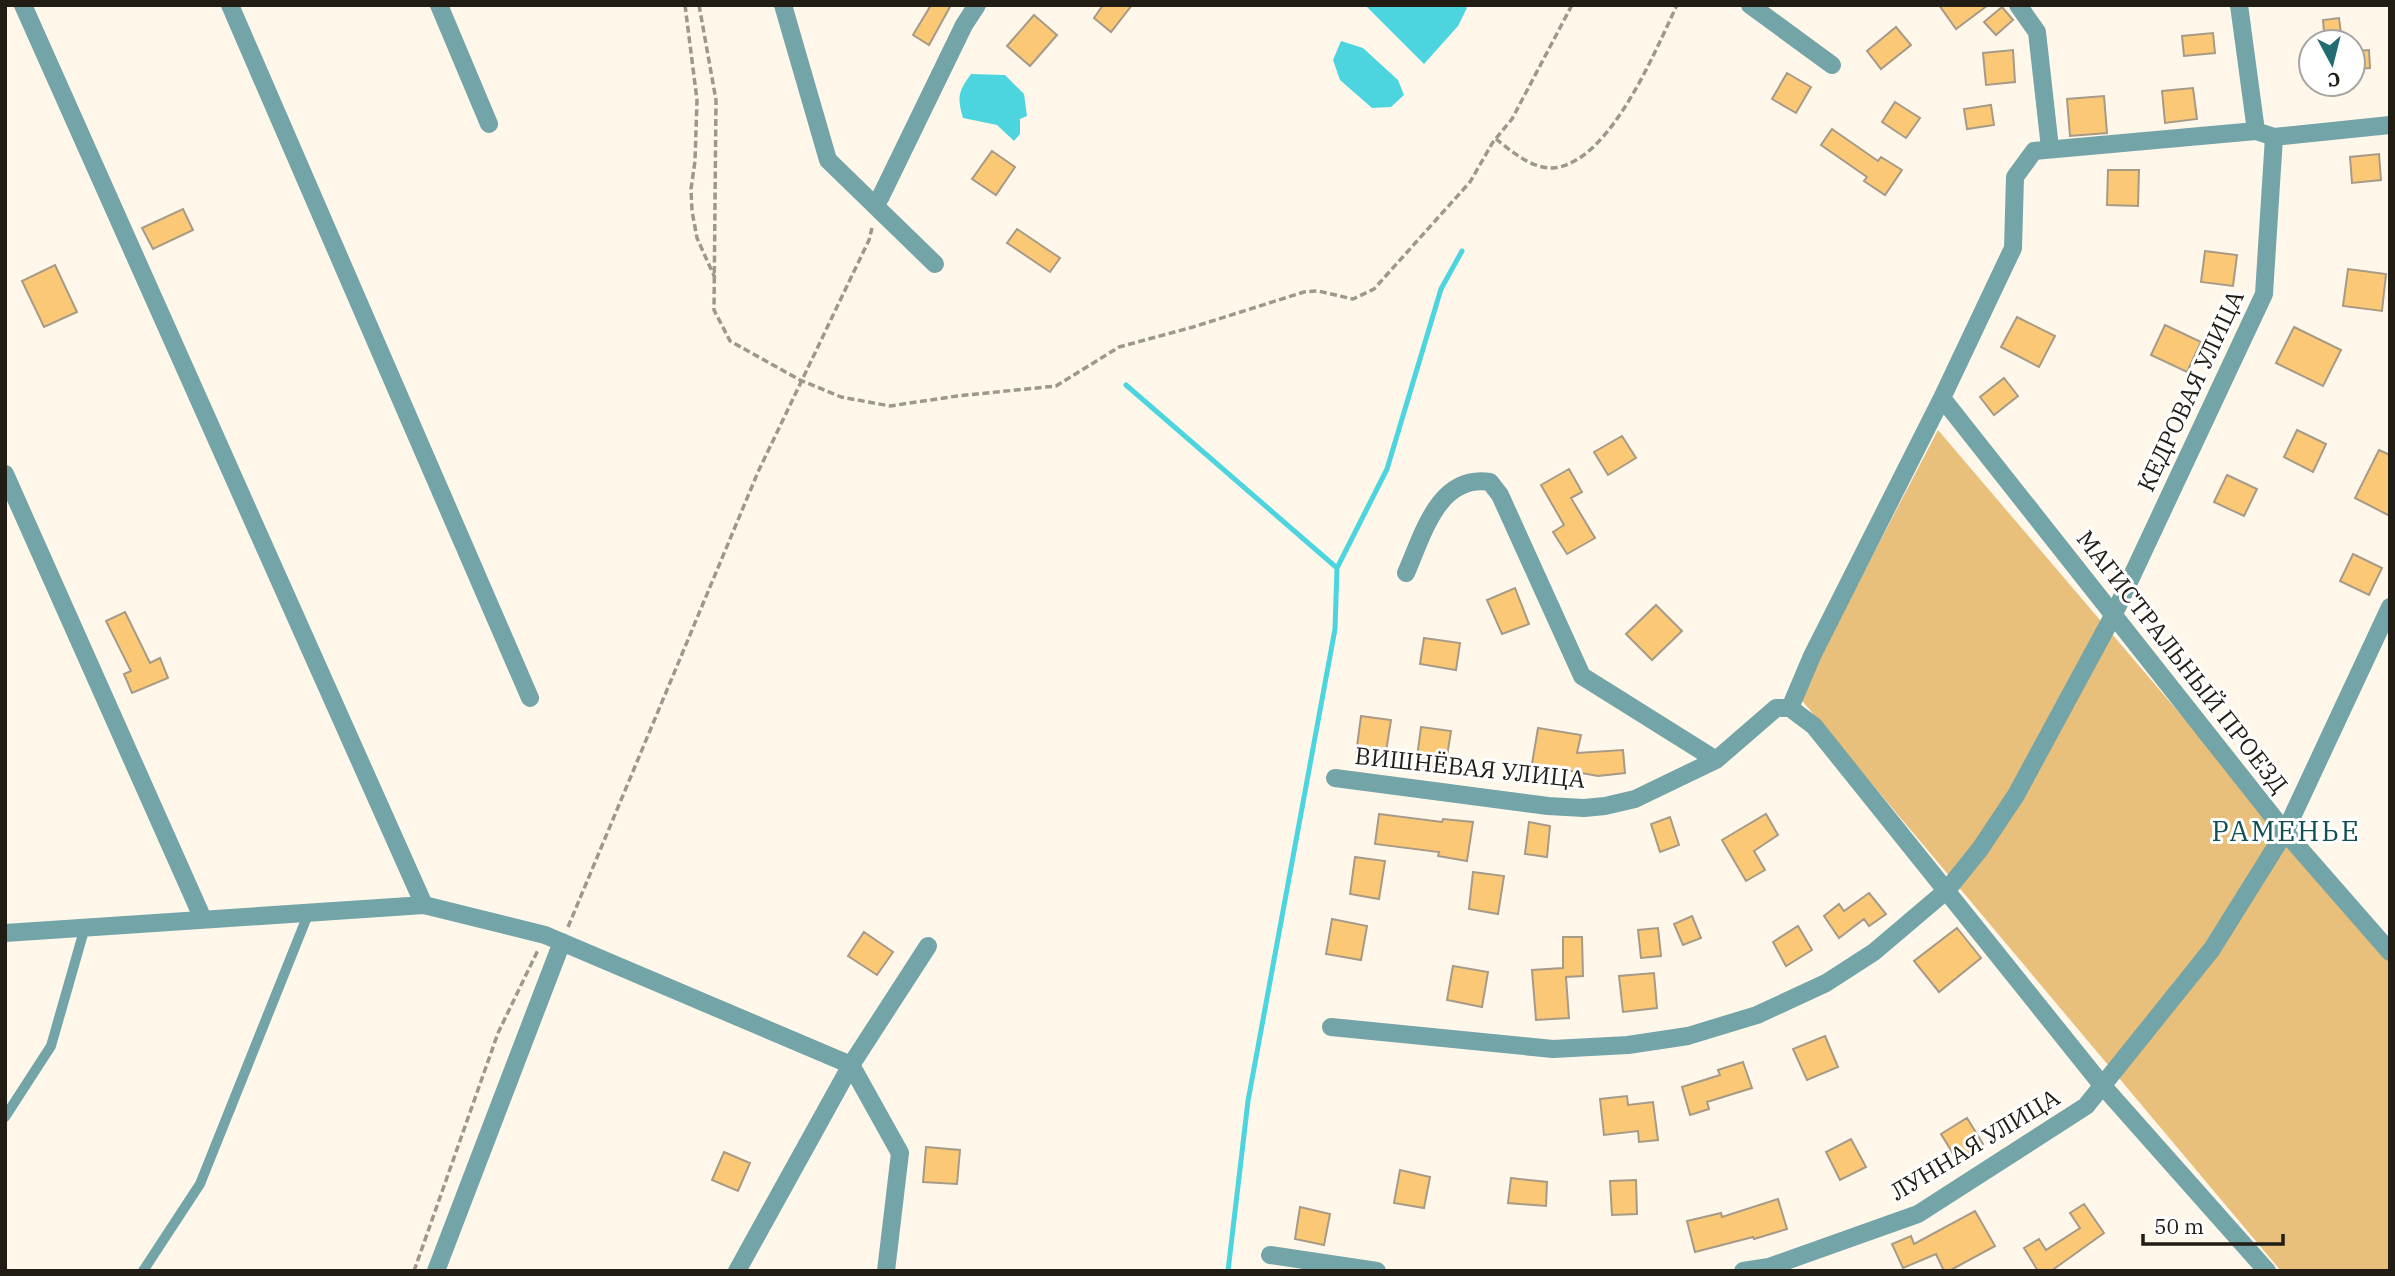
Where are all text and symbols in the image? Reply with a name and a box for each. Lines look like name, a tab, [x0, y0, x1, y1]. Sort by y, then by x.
north arrow	[2297, 28, 2367, 98]
text: С	[2326, 67, 2342, 93]
street label: КЕДРОВАЯ УЛИЦА	[2129, 284, 2251, 496]
street label: МАГИСТРАЛЬНЫЙ ПРОЕЗД	[2070, 523, 2296, 799]
street label: ВИШНЁВАЯ УЛИЦА	[1353, 739, 1587, 795]
district label: РАМЕНЬЕ	[2211, 812, 2361, 849]
street label: ЛУННАЯ УЛИЦА	[1884, 1081, 2066, 1207]
scale bar	[2143, 1202, 2283, 1246]
text: 50 m	[2154, 1212, 2204, 1240]

